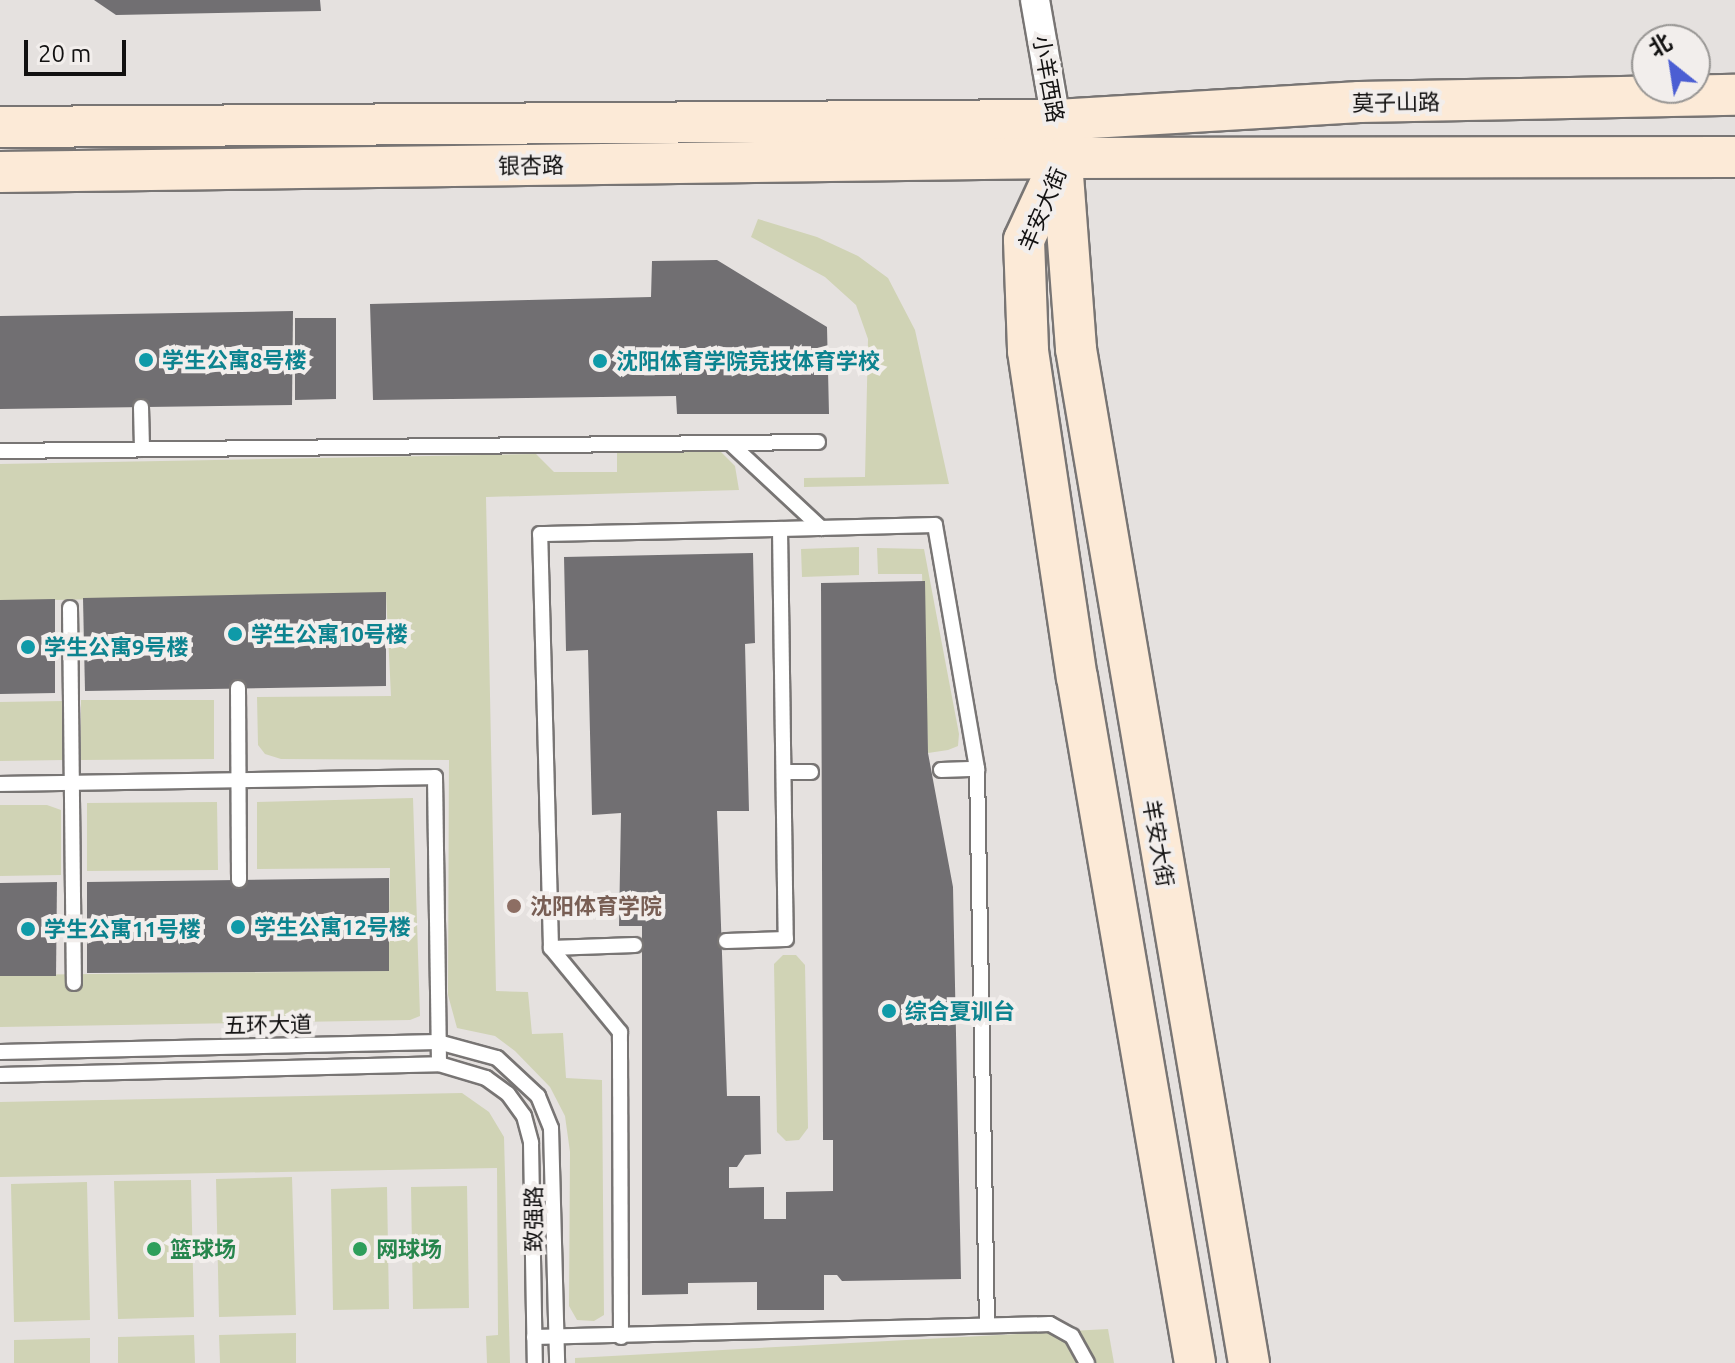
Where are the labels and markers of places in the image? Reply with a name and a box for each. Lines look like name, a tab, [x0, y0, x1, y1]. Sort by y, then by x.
place label: 学生公寓8号楼	[162, 347, 306, 373]
place label: 沈阳体育学院竞技体育学校	[616, 348, 880, 374]
marker: 学生公寓8号楼	[137, 351, 155, 369]
marker: 沈阳体育学院竞技体育学校	[591, 352, 609, 370]
place label: 学生公寓10号楼	[251, 621, 408, 647]
marker: 学生公寓10号楼	[226, 625, 244, 643]
place label: 学生公寓9号楼	[44, 634, 188, 660]
marker: 学生公寓9号楼	[19, 638, 37, 656]
place label: 沈阳体育学院	[530, 893, 662, 919]
marker: 沈阳体育学院	[505, 897, 523, 915]
place label: 学生公寓12号楼	[254, 914, 411, 940]
place label: 学生公寓11号楼	[44, 916, 201, 942]
marker: 学生公寓12号楼	[229, 918, 247, 936]
marker: 学生公寓11号楼	[19, 920, 37, 938]
place label: 综合夏训台	[905, 998, 1015, 1024]
marker: 综合夏训台	[880, 1002, 898, 1020]
place label: 篮球场	[170, 1236, 236, 1262]
place label: 网球场	[376, 1236, 442, 1262]
marker: 篮球场	[145, 1240, 163, 1258]
marker: 网球场	[351, 1240, 369, 1258]

